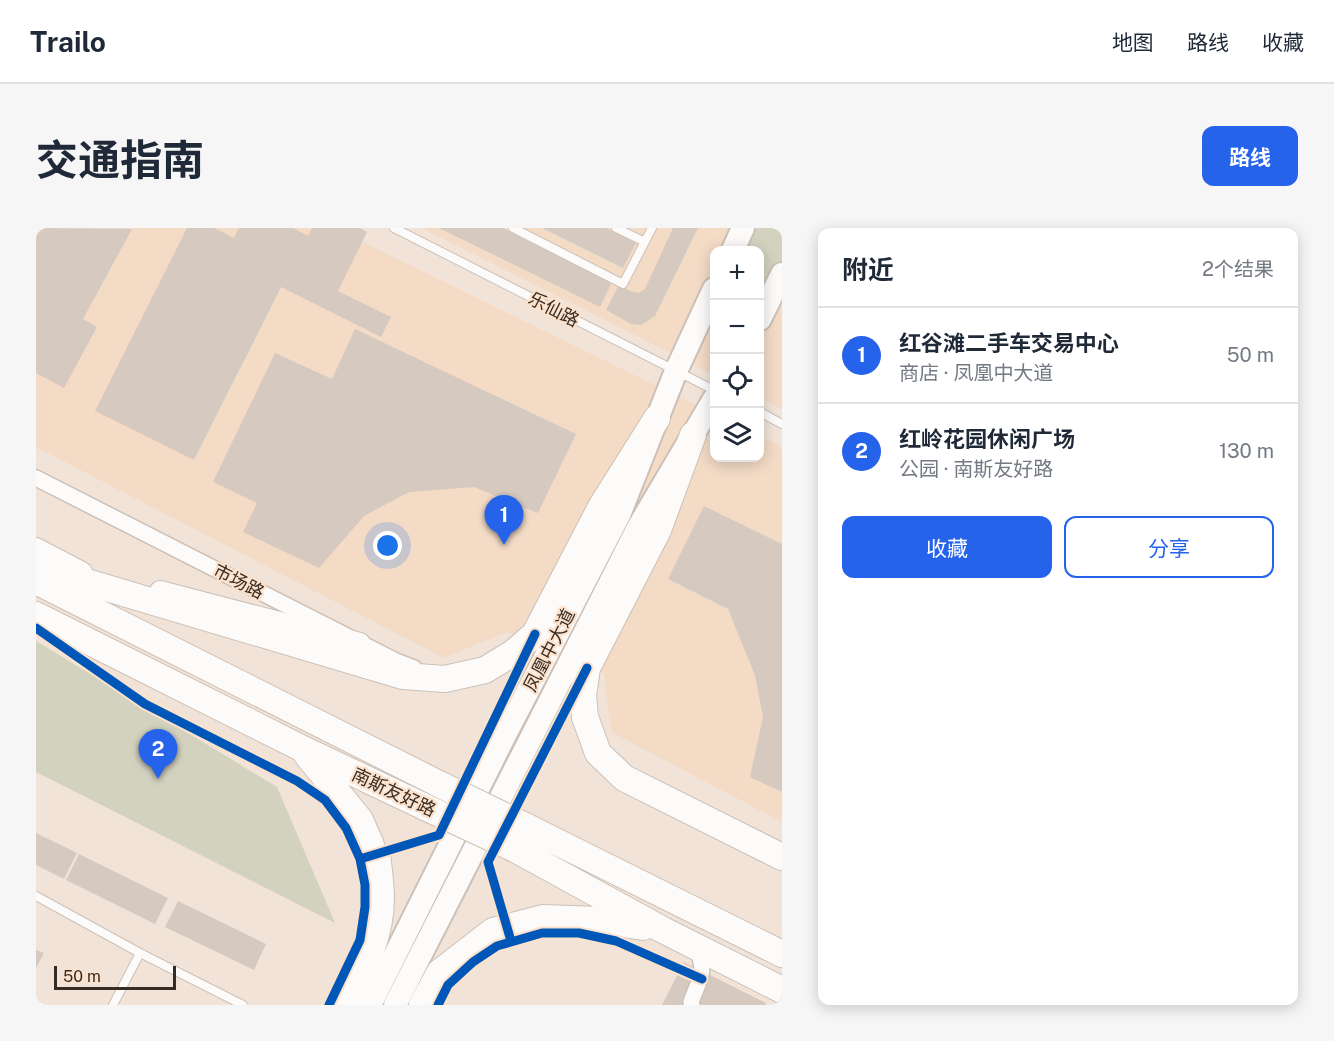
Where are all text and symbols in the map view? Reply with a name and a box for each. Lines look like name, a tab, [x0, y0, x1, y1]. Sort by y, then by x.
text: Trailo	[30, 25, 106, 58]
text: 地图	[1112, 30, 1154, 55]
text: 路线	[1187, 30, 1229, 55]
text: 收藏	[1262, 30, 1304, 55]
button: 路线	[1202, 126, 1298, 186]
text: 交通指南	[36, 135, 204, 184]
map controls	[710, 246, 764, 462]
button: +	[710, 246, 764, 300]
text: 附近	[842, 254, 894, 285]
text: 2个结果	[1202, 257, 1274, 281]
street label: 乐仙路	[525, 287, 583, 331]
button: −	[710, 300, 764, 354]
text: 红谷滩二手车交易中心	[899, 330, 1119, 356]
text: 1	[857, 343, 866, 367]
text: 50 m	[1227, 343, 1274, 367]
button: locate	[710, 354, 764, 408]
text: 商店 · 凤凰中大道	[899, 361, 1053, 385]
button: layers	[710, 408, 764, 462]
text: 红岭花园休闲广场	[899, 426, 1075, 452]
text: 2	[855, 439, 868, 463]
text: 130 m	[1219, 439, 1274, 463]
text: 公园 · 南斯友好路	[899, 457, 1053, 481]
pin: 1	[484, 496, 524, 545]
button: 收藏	[842, 516, 1052, 578]
button: 分享	[1064, 516, 1274, 578]
your location	[373, 531, 402, 560]
street label: 市场路	[210, 559, 268, 603]
street label: 凤凰中大道	[519, 605, 579, 695]
pin: 2	[138, 730, 178, 779]
street label: 南斯友好路	[349, 763, 439, 821]
scale bar	[54, 963, 176, 990]
text: 50 m	[63, 967, 101, 986]

